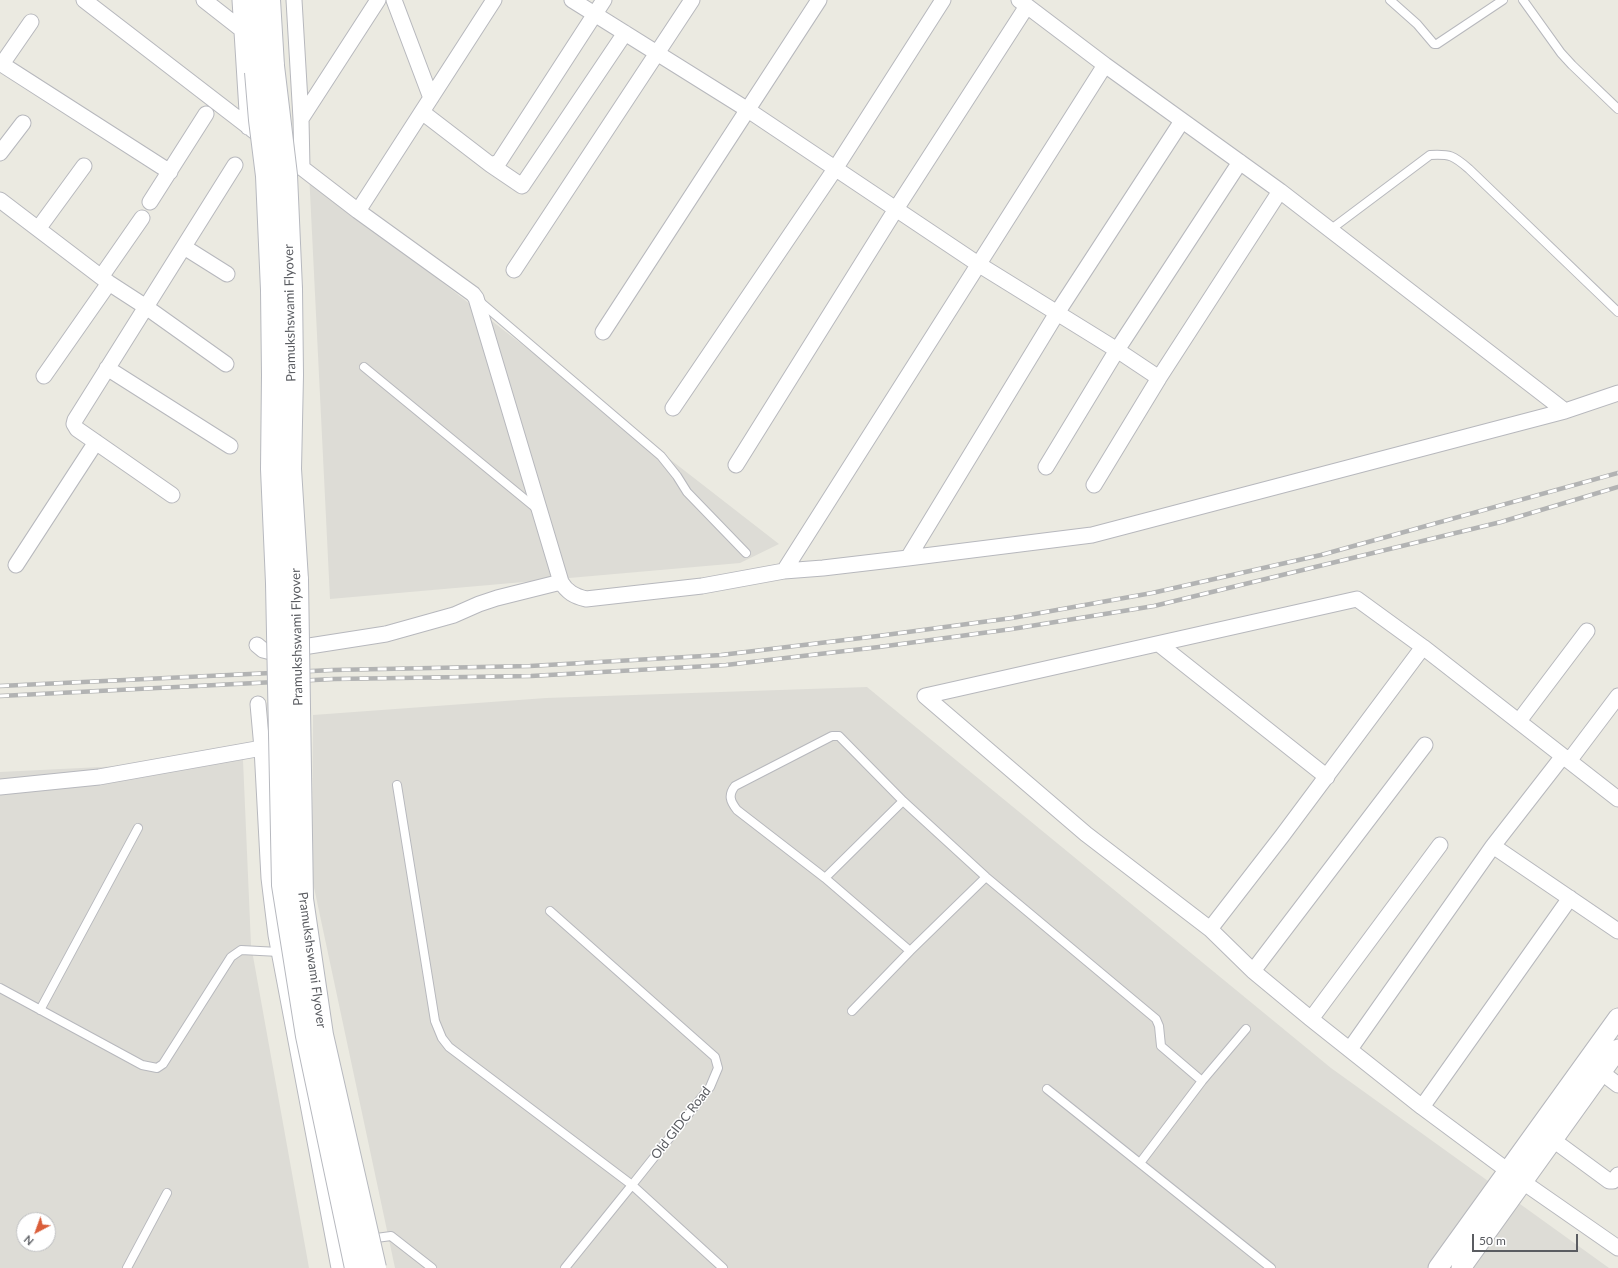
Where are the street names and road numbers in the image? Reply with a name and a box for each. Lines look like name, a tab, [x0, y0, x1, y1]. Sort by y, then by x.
street label: Pramukshswami Flyover	[281, 244, 299, 382]
street label: Pramukshswami Flyover	[288, 568, 306, 706]
street label: Pramukshswami Flyover	[295, 891, 329, 1029]
street label: Old GIDC Road	[648, 1084, 714, 1162]

